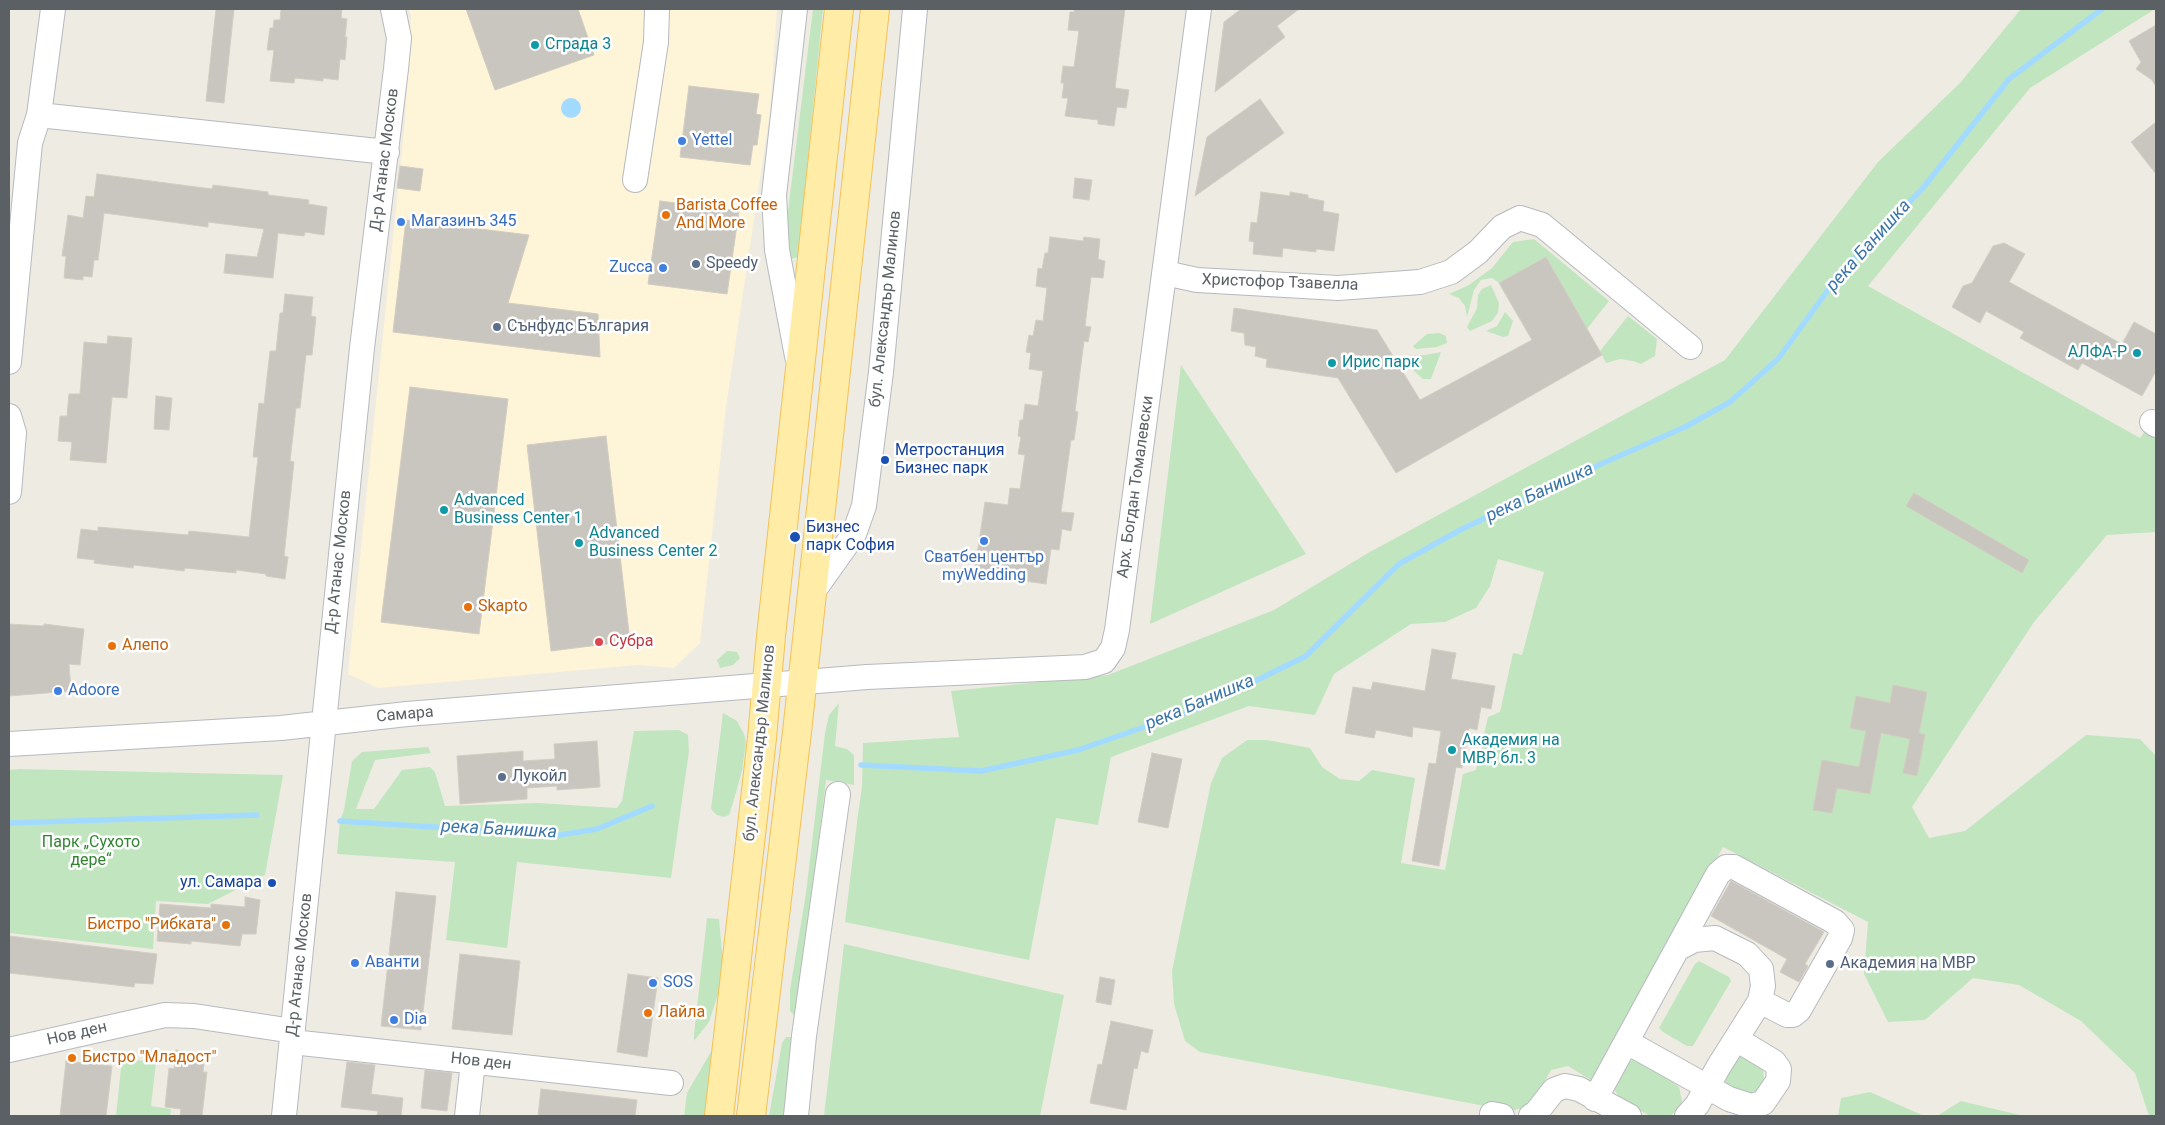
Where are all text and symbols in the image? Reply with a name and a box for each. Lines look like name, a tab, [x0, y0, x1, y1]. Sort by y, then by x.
place label: Сграда 3	[545, 35, 611, 55]
marker: Сграда 3	[529, 39, 541, 51]
street label: Д-р Атанас Москов	[367, 87, 403, 233]
place label: Yettel	[692, 131, 732, 151]
marker: Yettel	[676, 135, 688, 147]
place label: Barista Coffee And More	[676, 196, 778, 234]
water label: река Банишка	[1822, 196, 1916, 296]
marker: Barista Coffee And More	[660, 209, 672, 221]
street label: бул. Александър Малинов	[866, 210, 906, 408]
place label: Магазинъ 345	[411, 212, 517, 232]
marker: Магазинъ 345	[395, 216, 407, 228]
place label: Speedy	[706, 254, 758, 274]
place label: Zucca	[609, 258, 653, 278]
marker: Speedy	[690, 258, 702, 270]
marker: Zucca	[657, 262, 669, 274]
street label: Христофор Тзавелла	[1201, 271, 1359, 295]
place label: Сънфудс България	[507, 317, 649, 337]
marker: Сънфудс България	[491, 321, 503, 333]
place label: АЛФА-Р	[2068, 343, 2127, 363]
marker: АЛФА-Р	[2131, 347, 2143, 359]
place label: Ирис парк	[1342, 353, 1420, 373]
marker: Ирис парк	[1326, 357, 1338, 369]
street label: Арх. Богдан Томалевски	[1114, 395, 1158, 579]
place label: Метростанция Бизнес парк	[895, 441, 1005, 479]
marker: Метростанция Бизнес парк	[879, 454, 891, 466]
water label: река Банишка	[1483, 459, 1597, 527]
street label: Д-р Атанас Москов	[322, 489, 356, 635]
place label: Advanced Business Center 1	[454, 491, 583, 529]
marker: Advanced Business Center 1	[438, 504, 450, 516]
place label: Бизнес парк София	[806, 518, 895, 556]
place label: Advanced Business Center 2	[589, 524, 718, 562]
marker: Бизнес парк София	[788, 530, 802, 544]
marker: Сватбен център myWedding	[978, 535, 990, 547]
marker: Advanced Business Center 2	[573, 537, 585, 549]
place label: Сватбен център myWedding	[924, 548, 1044, 586]
place label: Skapto	[478, 597, 528, 617]
marker: Skapto	[462, 601, 474, 613]
place label: Субра	[609, 632, 653, 652]
place label: Алепо	[122, 636, 169, 656]
marker: Субра	[593, 636, 605, 648]
marker: Алепо	[106, 640, 118, 652]
street label: бул. Александър Малинов	[740, 644, 780, 842]
water label: река Банишка	[1142, 670, 1258, 736]
place label: Adoore	[68, 681, 119, 701]
marker: Adoore	[52, 685, 64, 697]
street label: Самара	[376, 703, 434, 727]
place label: Академия на МВР, бл. 3	[1462, 731, 1560, 769]
marker: Академия на МВР, бл. 3	[1446, 744, 1458, 756]
place label: Лукойл	[512, 767, 567, 787]
marker: Лукойл	[496, 771, 508, 783]
water label: река Банишка	[440, 816, 558, 844]
park label: Парк „Сухото дере“	[42, 833, 140, 871]
place label: ул. Самара	[180, 873, 262, 893]
marker: ул. Самара	[266, 877, 278, 889]
street label: Д-р Атанас Москов	[283, 892, 317, 1038]
place label: Бистро "Рибката"	[87, 915, 216, 935]
marker: Бистро "Рибката"	[220, 919, 232, 931]
place label: Аванти	[365, 953, 419, 973]
place label: Академия на МВР	[1840, 954, 1976, 974]
marker: Аванти	[349, 957, 361, 969]
marker: Академия на МВР	[1824, 958, 1836, 970]
place label: SOS	[663, 973, 693, 993]
marker: SOS	[647, 977, 659, 989]
place label: Лайла	[658, 1003, 705, 1023]
marker: Лайла	[642, 1007, 654, 1019]
place label: Dia	[404, 1010, 427, 1030]
marker: Dia	[388, 1014, 400, 1026]
street label: Нов ден	[45, 1018, 109, 1050]
place label: Бистро "Младост"	[82, 1048, 217, 1068]
street label: Нов ден	[450, 1049, 512, 1075]
marker: Бистро "Младост"	[66, 1052, 78, 1064]

